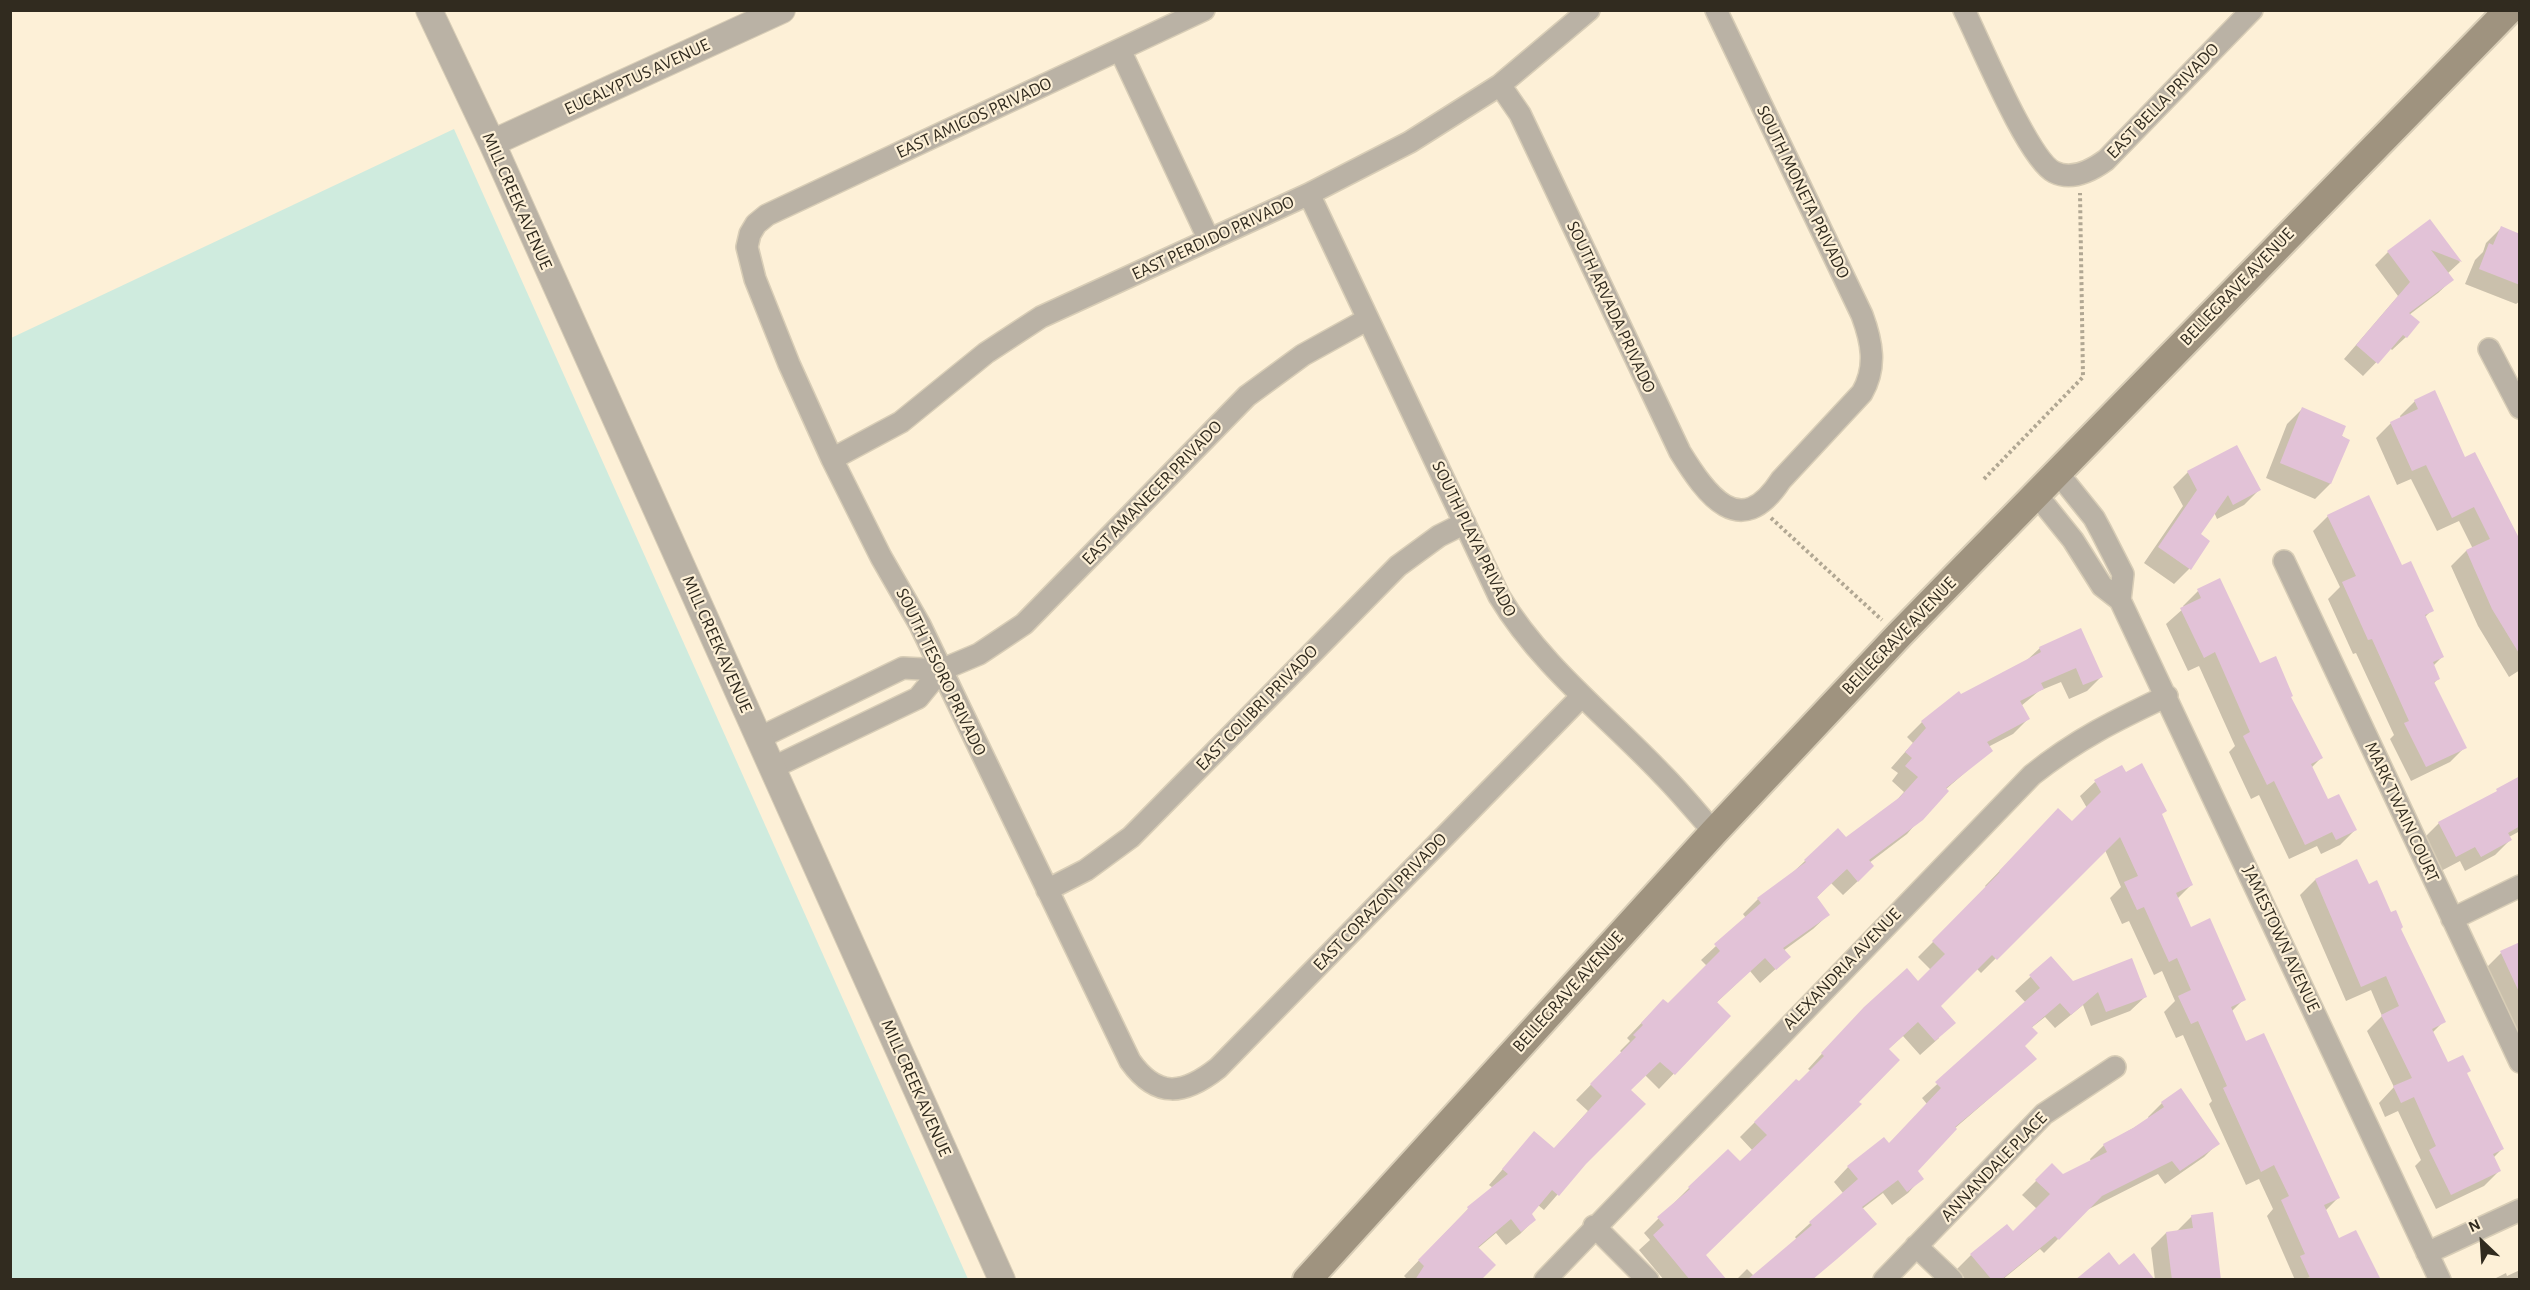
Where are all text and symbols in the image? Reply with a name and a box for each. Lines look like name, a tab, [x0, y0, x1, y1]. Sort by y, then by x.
street label: EUCALYPTUS AVENUE	[561, 34, 713, 120]
street label: EAST BELLA PRIVADO	[2102, 39, 2224, 163]
street label: EAST AMIGOS PRIVADO	[893, 73, 1055, 163]
street label: SOUTH MONETA PRIVADO	[1752, 102, 1854, 282]
street label: MILL CREEK AVENUE	[477, 129, 557, 273]
street label: EAST PERDIDO PRIVADO	[1128, 191, 1298, 285]
street label: SOUTH ARVADA PRIVADO	[1562, 218, 1660, 396]
street label: BELLEGRAVE AVENUE	[2175, 224, 2299, 350]
street label: EAST AMANECER PRIVADO	[1077, 416, 1227, 570]
street label: SOUTH PLAYA PRIVADO	[1427, 458, 1521, 620]
street label: MILL CREEK AVENUE	[677, 572, 757, 716]
street label: BELLEGRAVE AVENUE	[1837, 573, 1961, 699]
street label: SOUTH TESORO PRIVADO	[891, 585, 991, 759]
street label: EAST COLIBRI PRIVADO	[1191, 641, 1323, 775]
street label: MARK TWAIN COURT	[2360, 738, 2444, 886]
street label: EAST CORAZON PRIVADO	[1308, 828, 1452, 976]
street label: JAMESTOWN AVENUE	[2238, 863, 2324, 1015]
street label: ALEXANDRIA AVENUE	[1778, 904, 1906, 1034]
street label: BELLEGRAVE AVENUE	[1508, 927, 1628, 1057]
street label: MILL CREEK AVENUE	[876, 1016, 956, 1160]
street label: ANNANDALE PLACE	[1936, 1108, 2052, 1226]
north arrow	[2452, 1212, 2512, 1272]
text: N	[2466, 1216, 2483, 1235]

